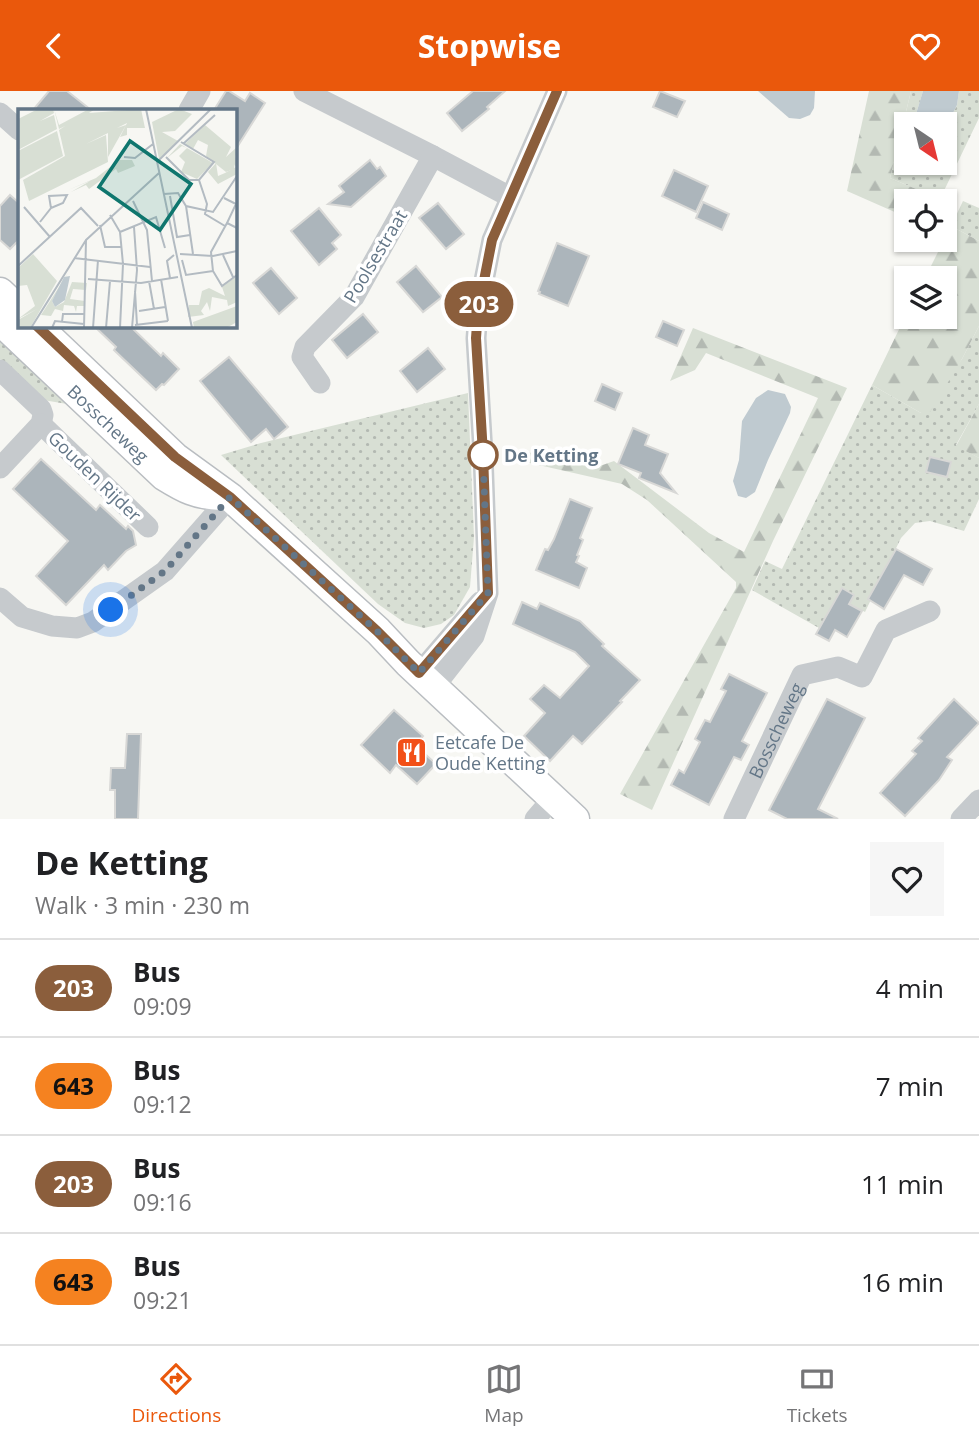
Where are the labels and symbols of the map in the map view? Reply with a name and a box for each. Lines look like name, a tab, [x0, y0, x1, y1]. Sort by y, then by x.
inset map	[18, 109, 236, 327]
north arrow	[894, 112, 957, 175]
street label: Poolsestraat	[338, 205, 412, 307]
line badge: 203	[439, 281, 519, 327]
street label: Bosscheweg	[63, 379, 154, 468]
street label: Gouden Rijder	[43, 426, 147, 527]
marker: De Ketting	[468, 440, 498, 470]
place label: De Ketting	[504, 443, 598, 467]
your location	[93, 592, 128, 627]
street label: Bosscheweg	[743, 678, 809, 782]
place label: Eetcafe De Oude Ketting	[435, 730, 545, 775]
restaurant icon: Eetcafe De Oude Ketting	[395, 735, 429, 769]

